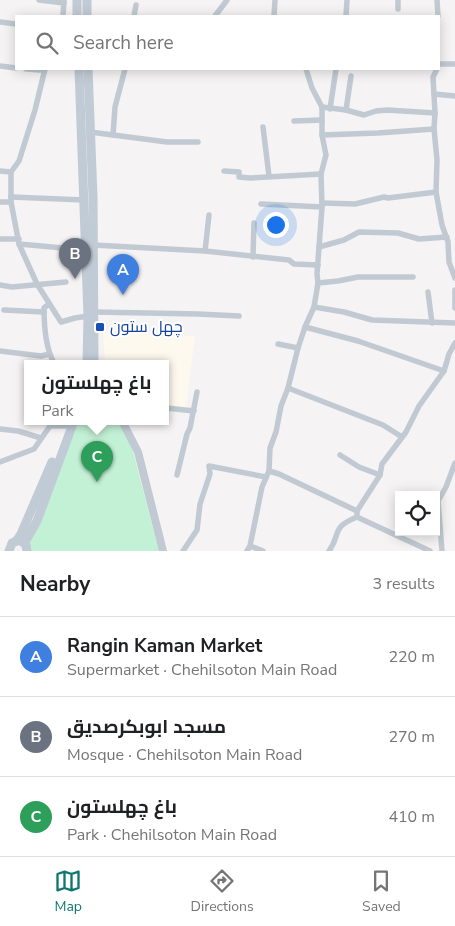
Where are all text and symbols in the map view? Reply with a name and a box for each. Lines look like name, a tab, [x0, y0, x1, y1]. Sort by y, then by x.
search box	[15, 15, 440, 70]
icon: search	[33, 29, 61, 57]
text: Search here	[73, 30, 174, 56]
your location	[263, 212, 289, 238]
pin: B	[59, 238, 91, 279]
pin: A	[107, 254, 139, 295]
place label: چهل ستون	[110, 316, 183, 338]
marker: چهل ستون	[94, 321, 106, 333]
popup	[24, 360, 169, 425]
text: باغ چهلستون	[42, 370, 151, 396]
text: Park	[42, 400, 73, 422]
pin: C	[81, 441, 113, 482]
map controls	[395, 491, 440, 536]
button: locate	[395, 491, 440, 536]
text: Nearby	[20, 570, 90, 598]
text: 3 results	[373, 573, 435, 595]
text: Rangin Kaman Market	[67, 633, 262, 659]
text: A	[30, 646, 42, 668]
text: 220 m	[388, 646, 435, 668]
text: Supermarket · Chehilsoton Main Road	[67, 659, 337, 681]
text: مسجد ابوبکرصدیق	[67, 714, 226, 740]
text: B	[30, 726, 42, 748]
text: 270 m	[388, 726, 435, 748]
text: Mosque · Chehilsoton Main Road	[67, 744, 302, 766]
text: باغ چهلستون	[67, 794, 177, 820]
text: C	[31, 806, 41, 828]
text: 410 m	[388, 806, 435, 828]
text: Park · Chehilsoton Main Road	[67, 824, 277, 846]
tab: Map	[54, 867, 82, 916]
tab: Directions	[191, 867, 254, 916]
tab: Saved	[362, 867, 401, 916]

